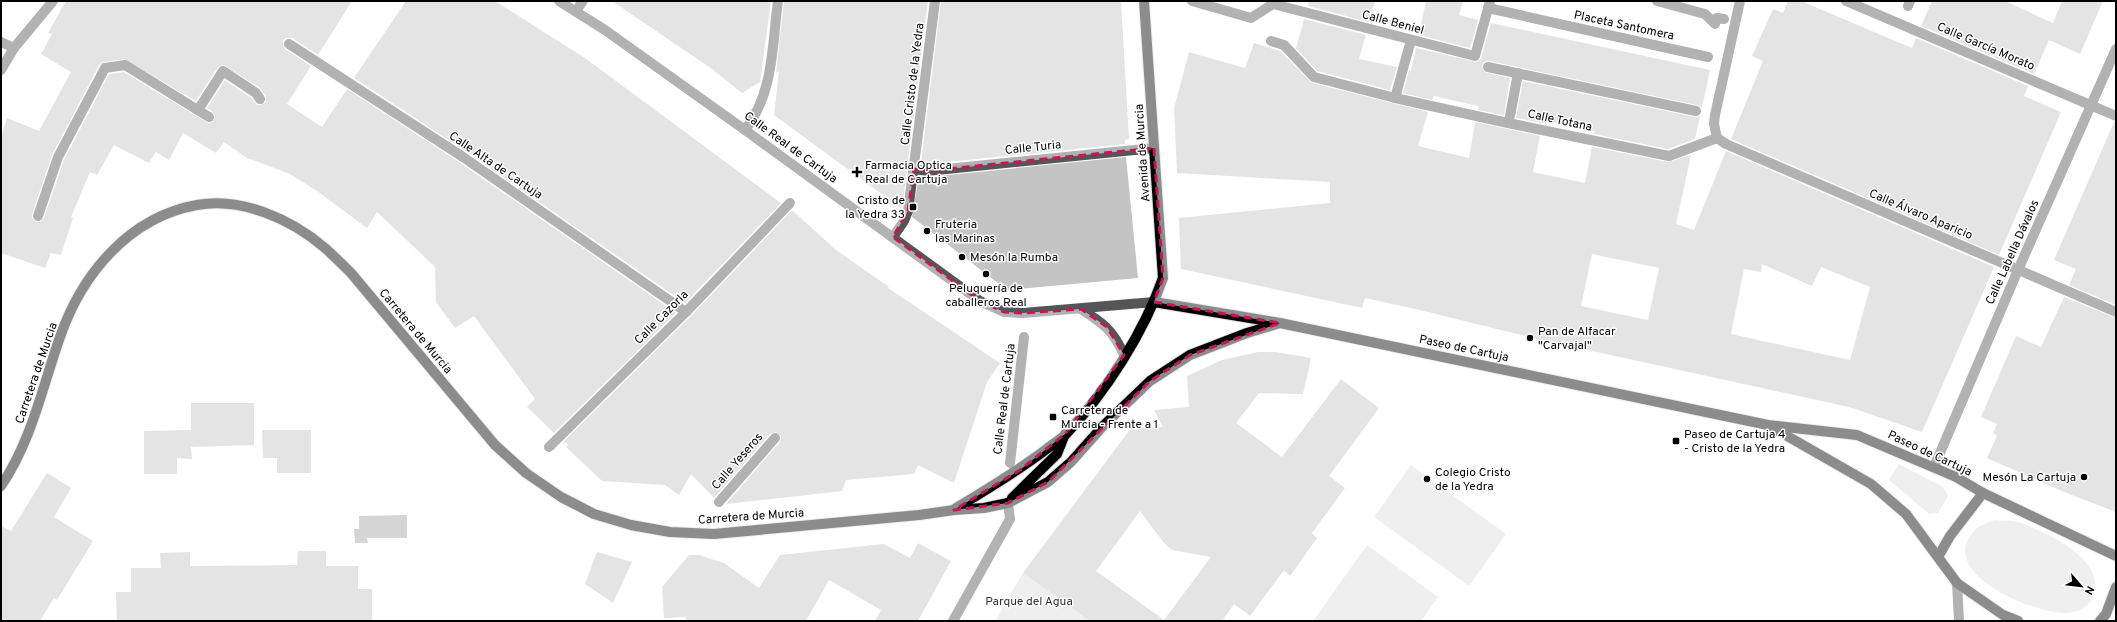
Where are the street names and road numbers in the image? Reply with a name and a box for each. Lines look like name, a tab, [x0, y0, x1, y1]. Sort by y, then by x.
street label: Calle Beniel	[1360, 7, 1426, 39]
street label: Placeta Santomera	[1572, 8, 1675, 44]
street label: Calle García Morato	[1934, 19, 2037, 75]
street label: Calle Cristo de la Yedra	[898, 22, 928, 146]
street label: Avenida de Murcia	[1132, 103, 1154, 202]
street label: Calle Totana	[1526, 106, 1594, 136]
street label: Calle Real de Cartuja	[740, 108, 840, 187]
street label: Calle Alta de Cartuja	[445, 128, 545, 203]
street label: Calle Turia	[1004, 137, 1062, 159]
street label: Calle Álvaro Aparicio	[1866, 186, 1975, 244]
street label: Calle Labella Dávalos	[1983, 197, 2043, 307]
street label: Carretera de Murcia	[375, 286, 456, 378]
street label: Calle Cazorla	[631, 287, 692, 348]
street label: Carretera de Murcia	[12, 320, 62, 426]
street label: Paseo de Cartuja	[1418, 332, 1510, 366]
street label: Calle Real de Cartuja	[990, 343, 1020, 456]
street label: Paseo de Cartuja	[1885, 427, 1974, 480]
street label: Calle Yeseros	[709, 430, 767, 494]
street label: Carretera de Murcia	[697, 505, 805, 529]

